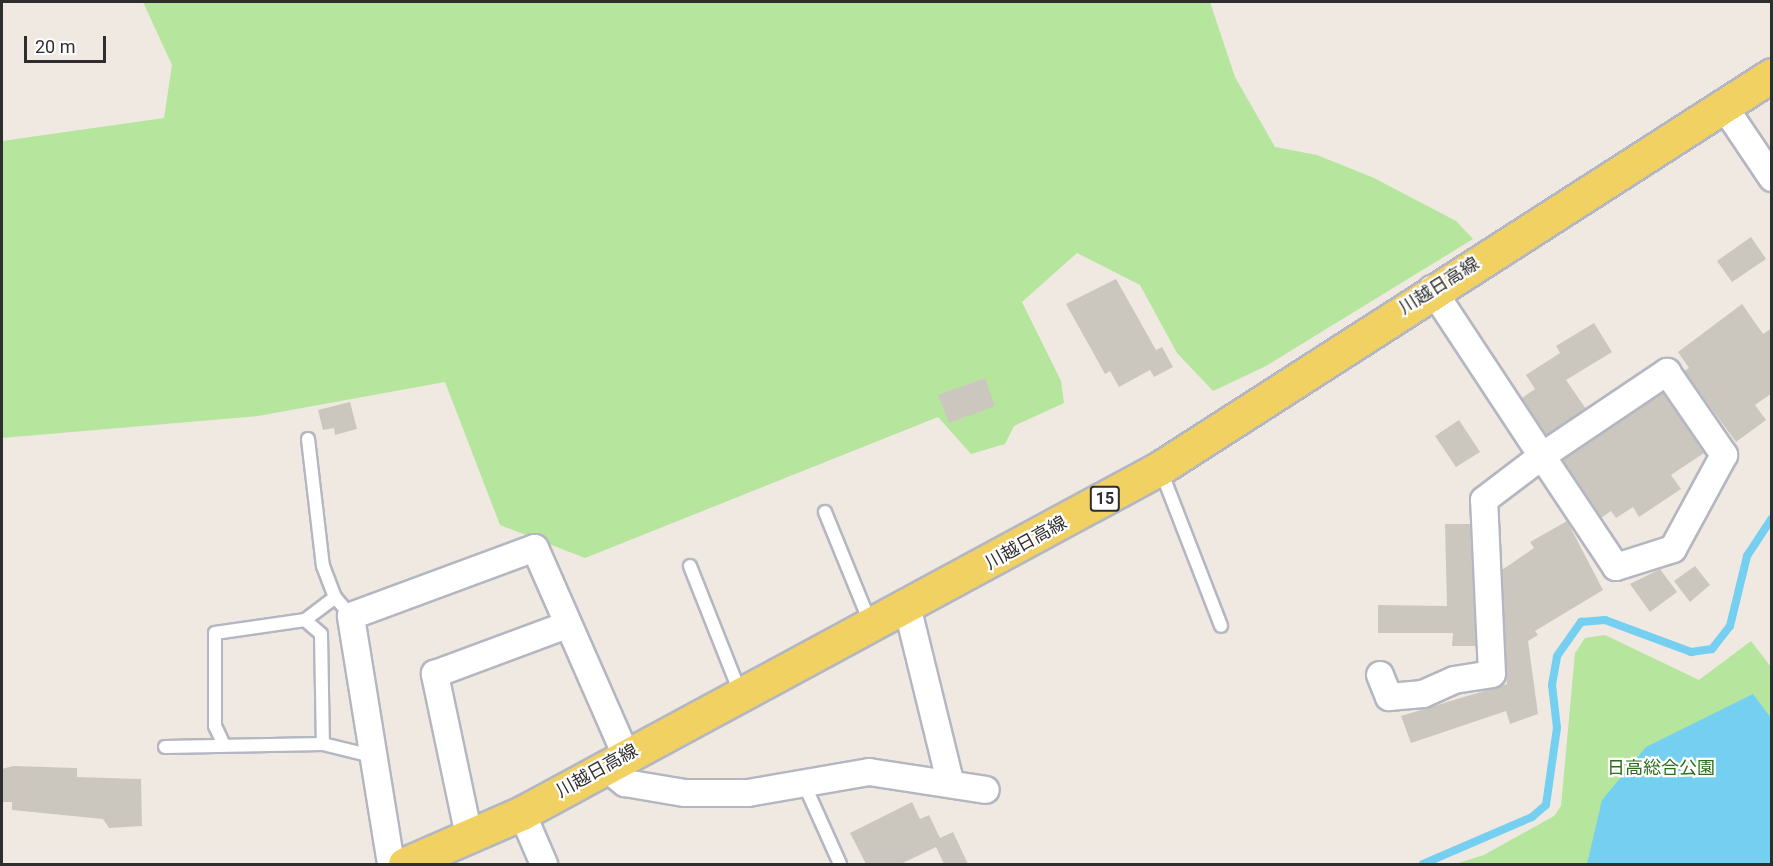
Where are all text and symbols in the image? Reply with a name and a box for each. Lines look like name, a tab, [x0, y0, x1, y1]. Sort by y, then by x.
scale bar	[27, 24, 110, 62]
text: 20 m	[35, 36, 75, 57]
street label: 川越日高線	[1395, 253, 1483, 319]
road number: 15	[1088, 486, 1122, 512]
street label: 川越日高線	[981, 512, 1071, 574]
street label: 川越日高線	[552, 740, 642, 802]
park label: 日高総合公園	[1607, 757, 1715, 779]

